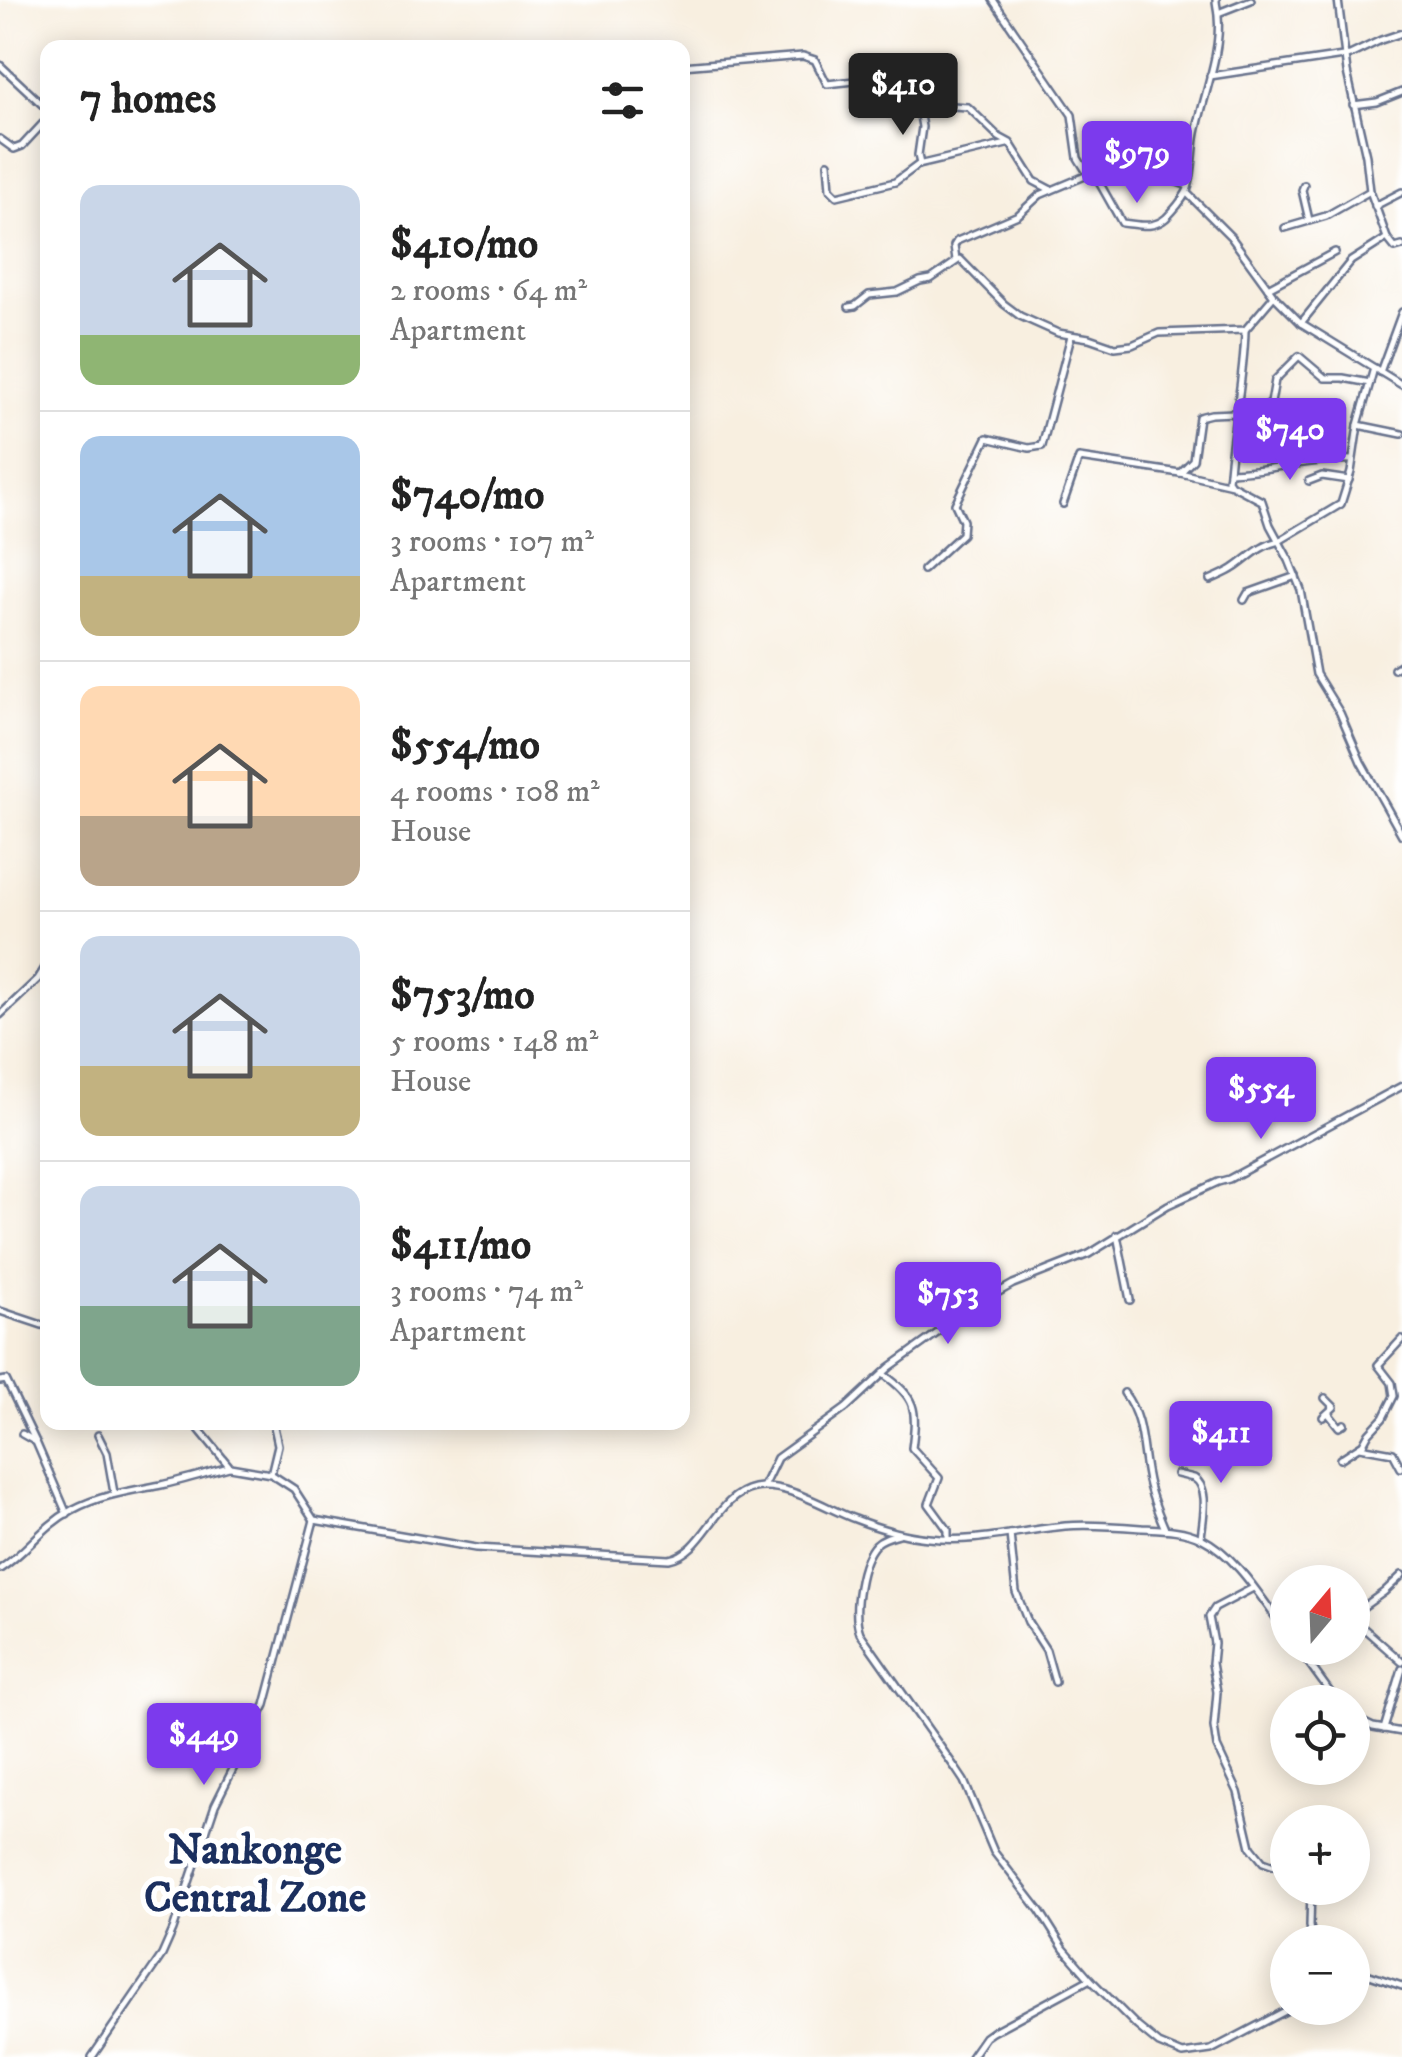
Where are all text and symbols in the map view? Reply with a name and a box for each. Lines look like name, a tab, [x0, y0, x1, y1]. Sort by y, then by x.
pin: $410	[844, 53, 962, 138]
text: $410	[871, 65, 935, 105]
icon: filters	[595, 73, 650, 128]
text: 7 homes	[80, 74, 216, 126]
pin: $979	[1078, 121, 1196, 206]
text: $979	[1104, 133, 1170, 173]
text: $410/mo	[390, 219, 538, 271]
icon: home	[160, 225, 280, 345]
text: 2 rooms · 64 m²	[390, 271, 587, 311]
text: Apartment	[390, 311, 526, 351]
pin: $740	[1231, 398, 1349, 483]
text: $740	[1255, 410, 1325, 450]
text: $740/mo	[390, 470, 544, 522]
icon: home	[160, 476, 280, 596]
text: 3 rooms · 107 m²	[390, 522, 594, 562]
text: Apartment	[390, 562, 526, 602]
text: $554/mo	[390, 720, 540, 772]
icon: home	[160, 726, 280, 846]
text: 4 rooms · 108 m²	[390, 772, 600, 812]
text: House	[390, 812, 471, 852]
text: $753/mo	[390, 970, 535, 1022]
icon: home	[160, 976, 280, 1096]
text: 5 rooms · 148 m²	[390, 1022, 598, 1062]
pin: $554	[1202, 1057, 1320, 1142]
text: House	[390, 1062, 471, 1102]
text: $554	[1228, 1069, 1294, 1109]
text: $411/mo	[390, 1220, 531, 1272]
icon: home	[160, 1226, 280, 1346]
pin: $753	[889, 1262, 1007, 1347]
text: 3 rooms · 74 m²	[390, 1272, 583, 1312]
text: $753	[917, 1274, 979, 1314]
text: Apartment	[390, 1312, 526, 1352]
pin: $411	[1162, 1401, 1280, 1486]
text: $411	[1191, 1413, 1251, 1453]
north arrow	[1270, 1565, 1370, 1665]
map controls	[1270, 1565, 1370, 2025]
button: locate	[1270, 1685, 1370, 1785]
pin: $449	[145, 1703, 263, 1788]
text: $449	[169, 1715, 239, 1755]
button: +	[1270, 1805, 1370, 1905]
district label: Nankonge Central Zone	[144, 1825, 366, 1925]
button: −	[1270, 1925, 1370, 2025]

